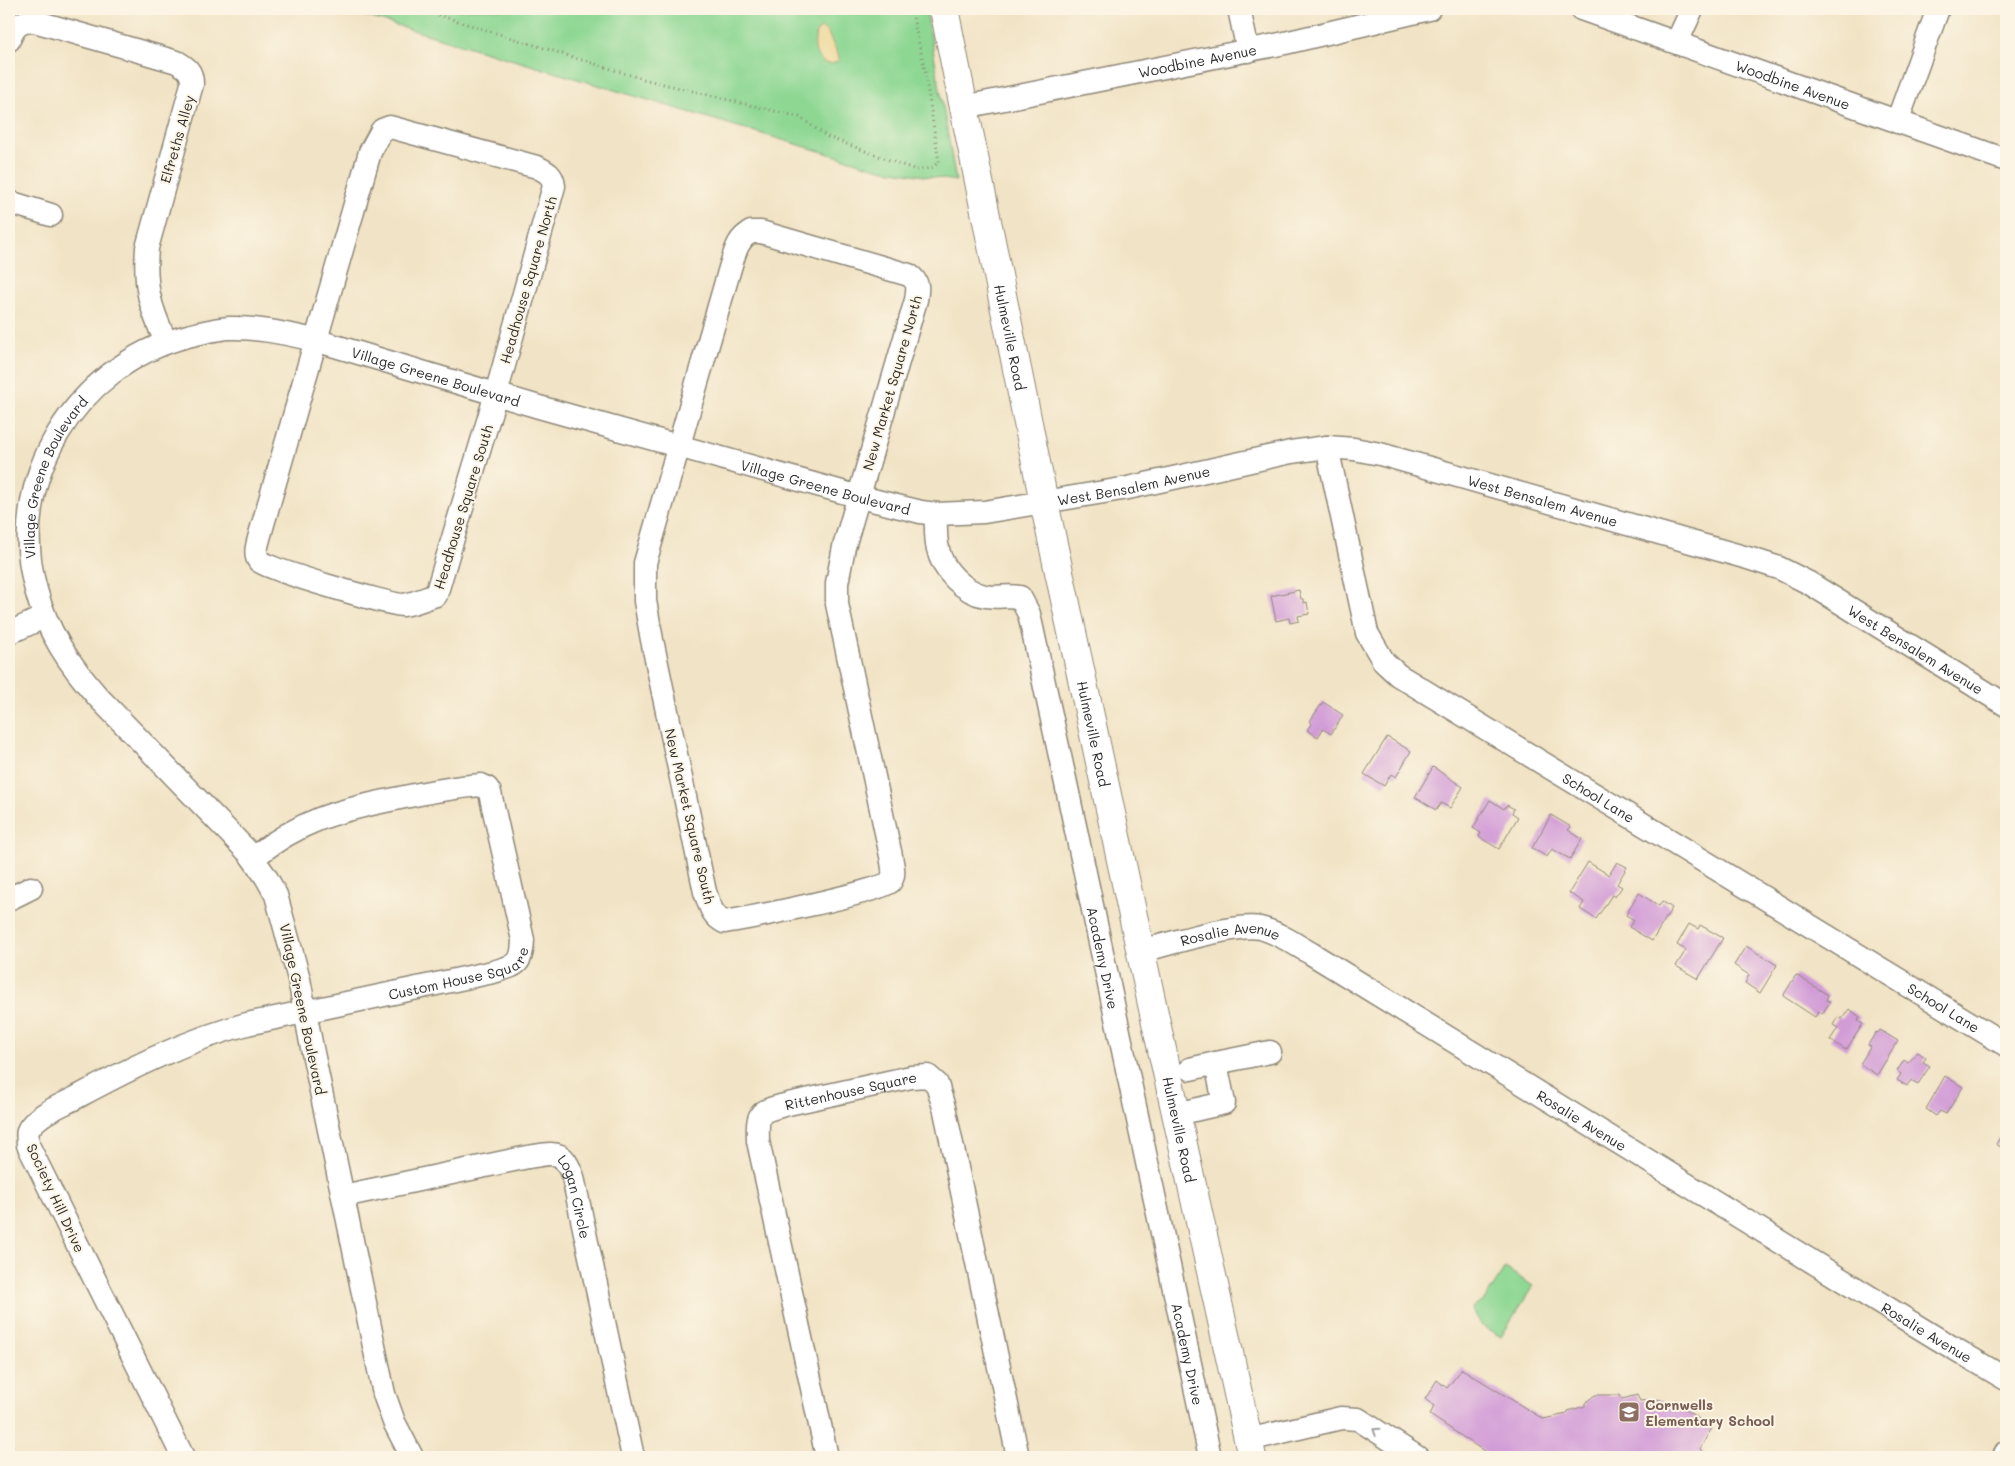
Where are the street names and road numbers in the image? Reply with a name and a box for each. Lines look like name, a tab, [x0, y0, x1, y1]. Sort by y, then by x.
street label: Woodbine Avenue	[1136, 39, 1258, 82]
street label: Woodbine Avenue	[1733, 55, 1853, 113]
street label: Elfreths Alley	[155, 93, 199, 185]
street label: Headhouse Square North	[495, 194, 561, 366]
street label: Hulmeville Road	[991, 283, 1031, 392]
street label: New Market Square North	[858, 293, 926, 473]
street label: Village Greene Boulevard	[349, 342, 523, 410]
street label: Village Greene Boulevard	[19, 392, 92, 560]
street label: Headhouse Square South	[429, 422, 497, 592]
street label: Village Greene Boulevard	[739, 455, 912, 519]
street label: West Bensalem Avenue	[1056, 461, 1212, 509]
street label: West Bensalem Avenue	[1465, 470, 1620, 530]
street label: West Bensalem Avenue	[1845, 600, 1987, 698]
street label: Hulmeville Road	[1073, 679, 1114, 788]
street label: New Market Square South	[661, 727, 719, 906]
street label: School Lane	[1559, 768, 1638, 826]
street label: Academy Drive	[1083, 905, 1123, 1011]
street label: Rosalie Avenue	[1178, 918, 1284, 950]
street label: Village Greene Boulevard	[276, 922, 330, 1097]
street label: Custom House Square	[387, 946, 532, 1003]
street label: School Lane	[1904, 978, 1984, 1036]
street label: Rittenhouse Square	[783, 1067, 917, 1114]
street label: Hulmeville Road	[1159, 1075, 1201, 1184]
street label: Rosalie Avenue	[1533, 1085, 1630, 1155]
street label: Society Hill Drive	[22, 1140, 90, 1256]
street label: Logan Circle	[554, 1150, 595, 1240]
street label: Rosalie Avenue	[1878, 1297, 1976, 1366]
street label: Academy Drive	[1168, 1301, 1208, 1407]

